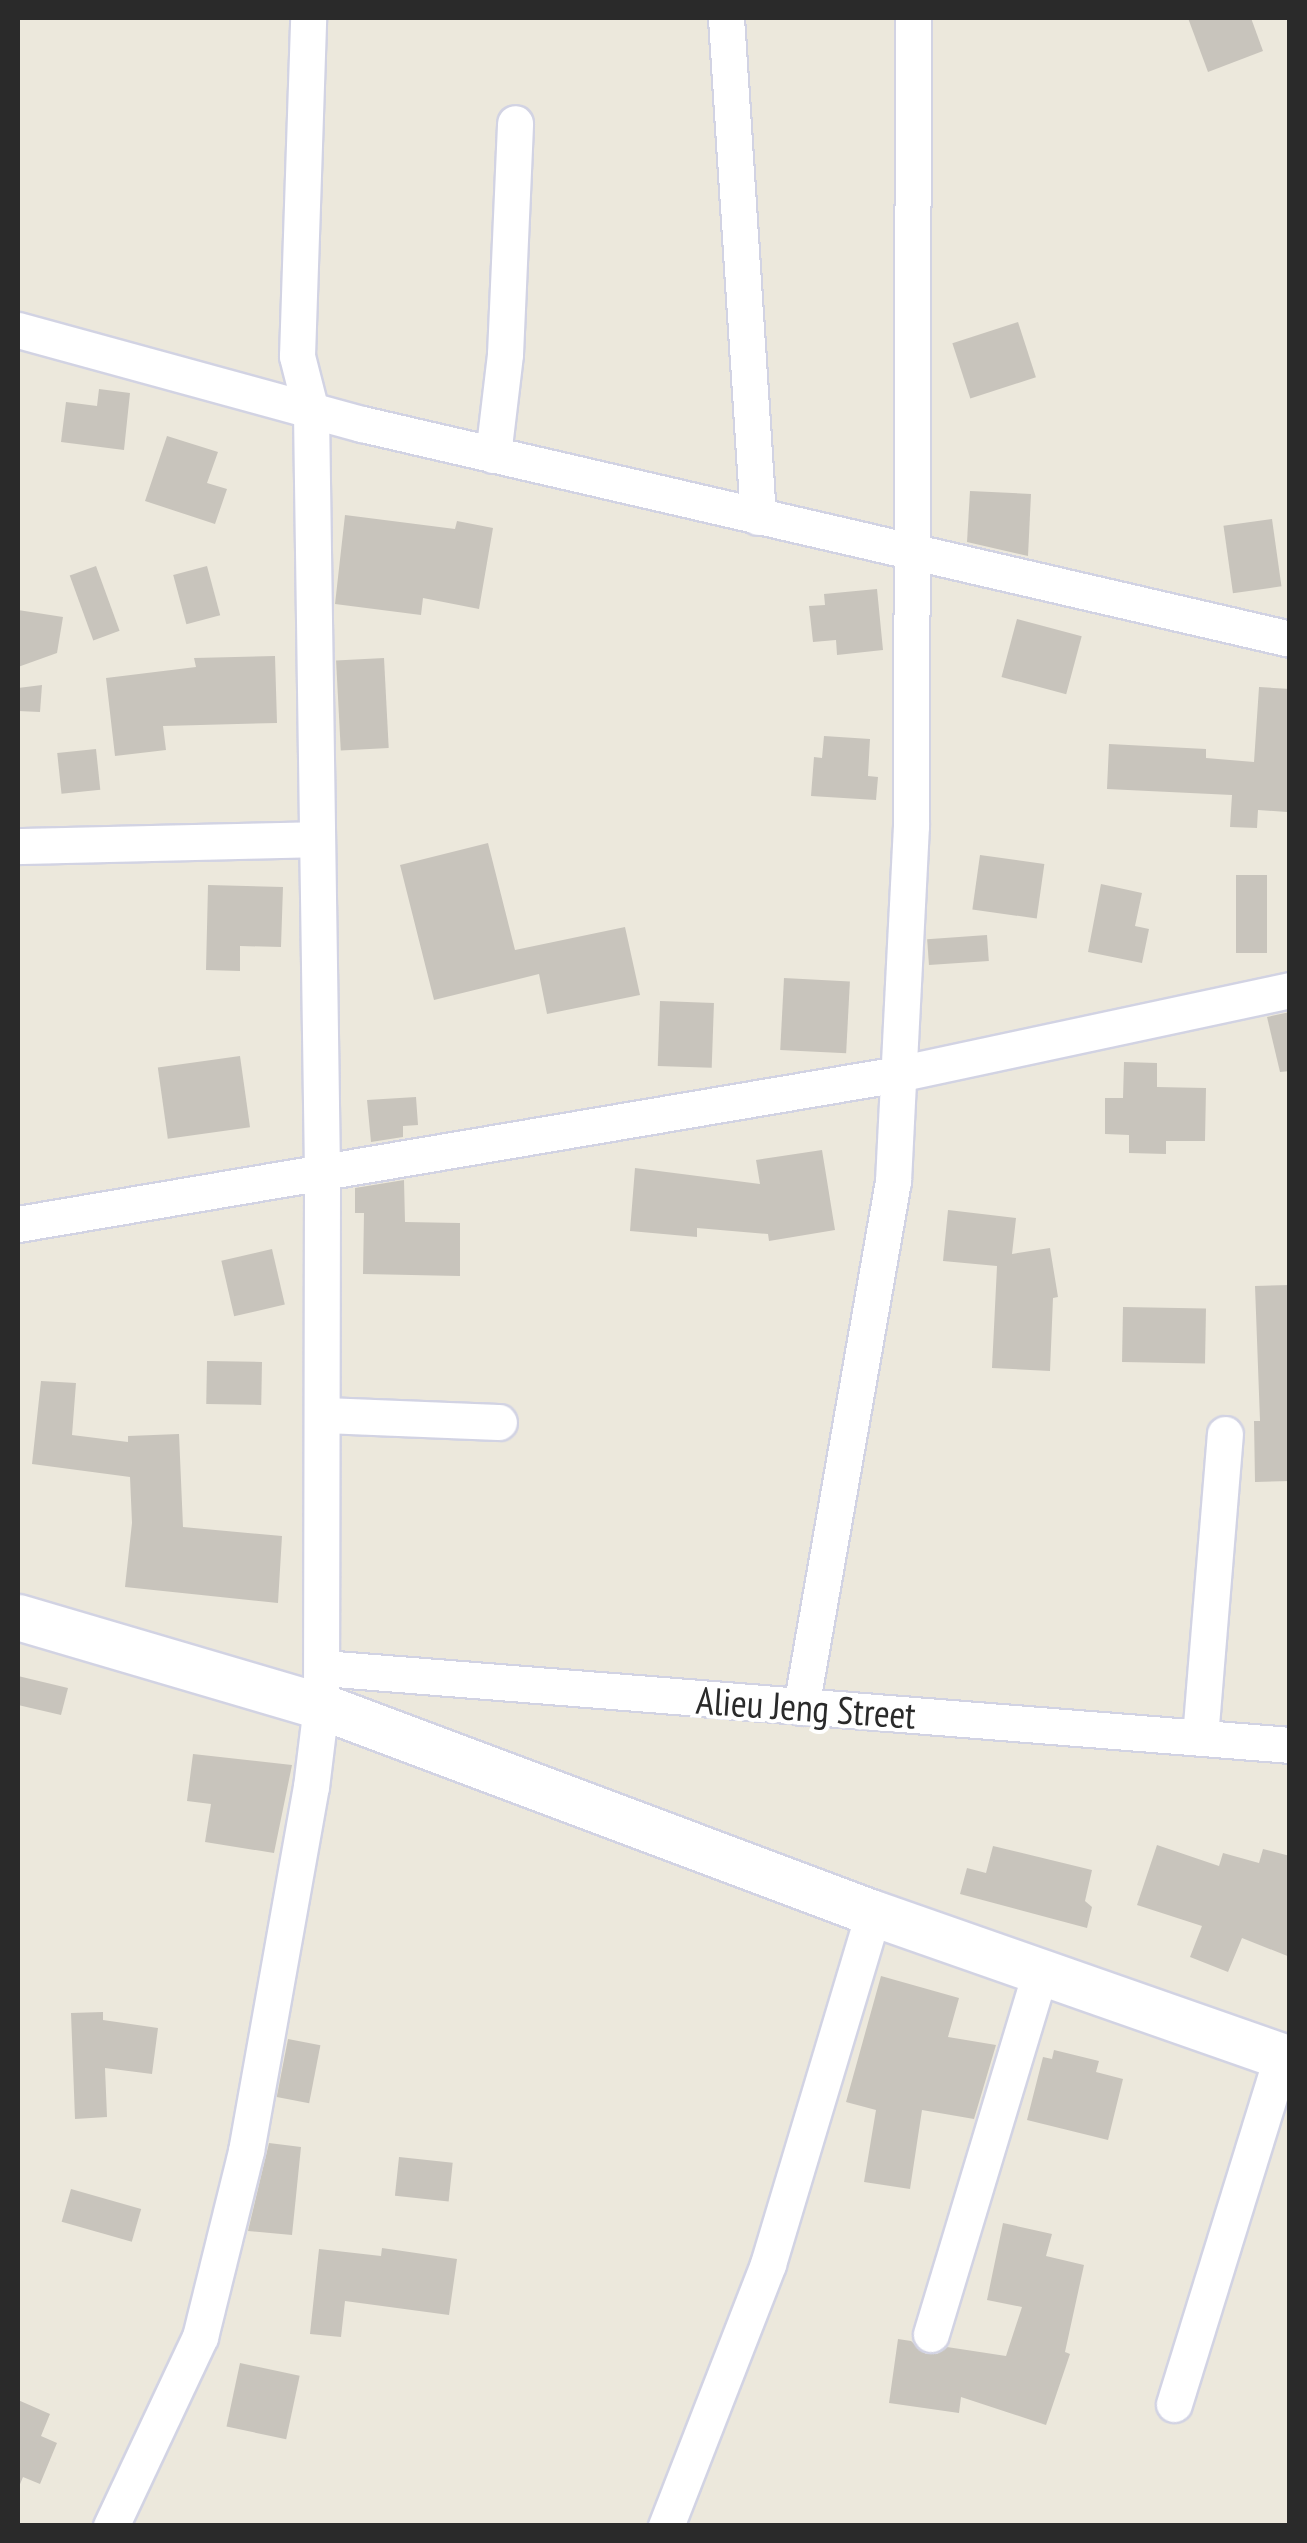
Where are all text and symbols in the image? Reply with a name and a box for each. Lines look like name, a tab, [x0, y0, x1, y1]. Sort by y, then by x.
street label: Alieu Jeng Street	[695, 1677, 917, 1737]

